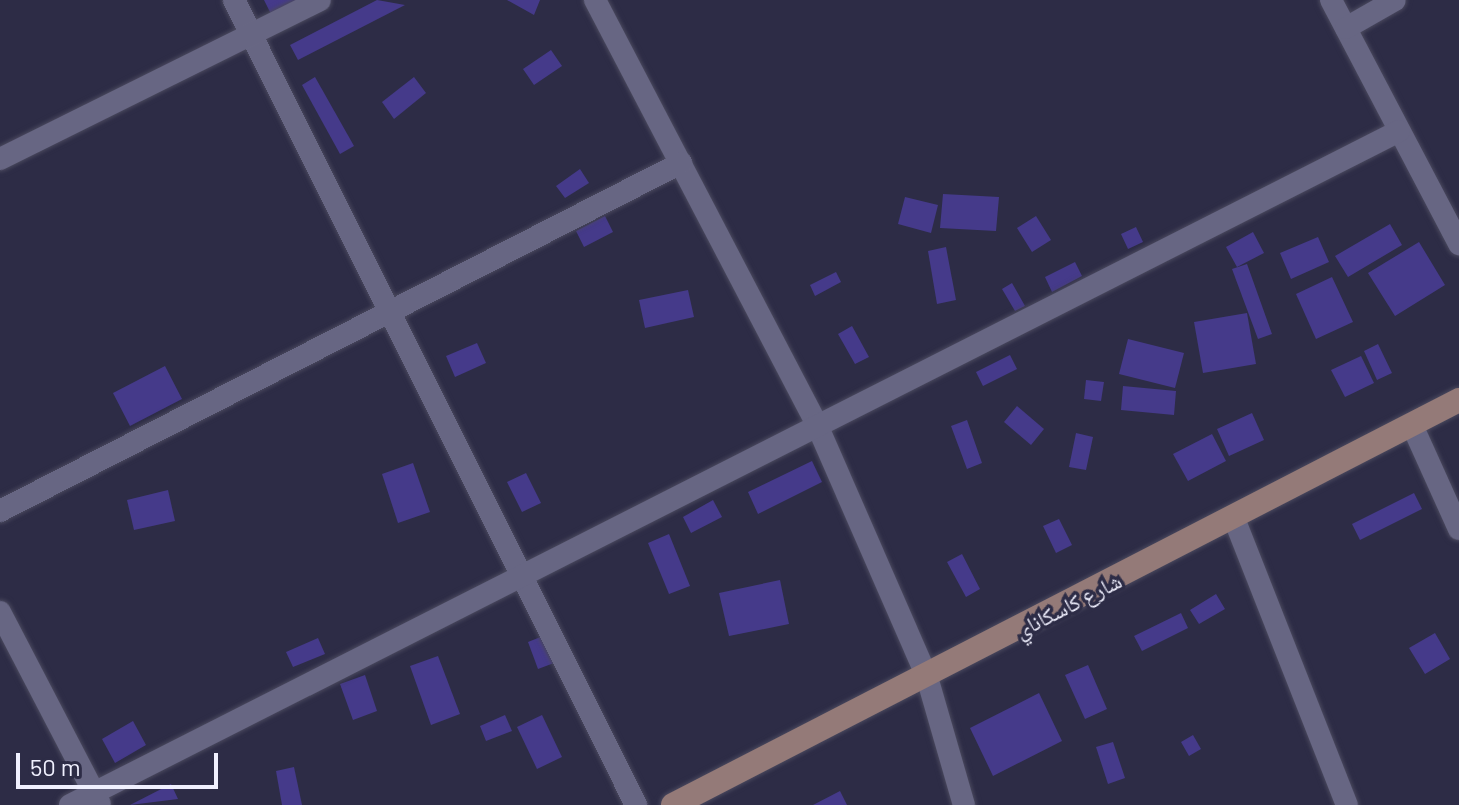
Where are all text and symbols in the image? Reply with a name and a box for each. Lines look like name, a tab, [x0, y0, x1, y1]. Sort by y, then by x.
street label: شارع كاسكاناي	[1010, 567, 1126, 643]
scale bar	[20, 737, 222, 787]
text: 50 m	[30, 752, 81, 781]

